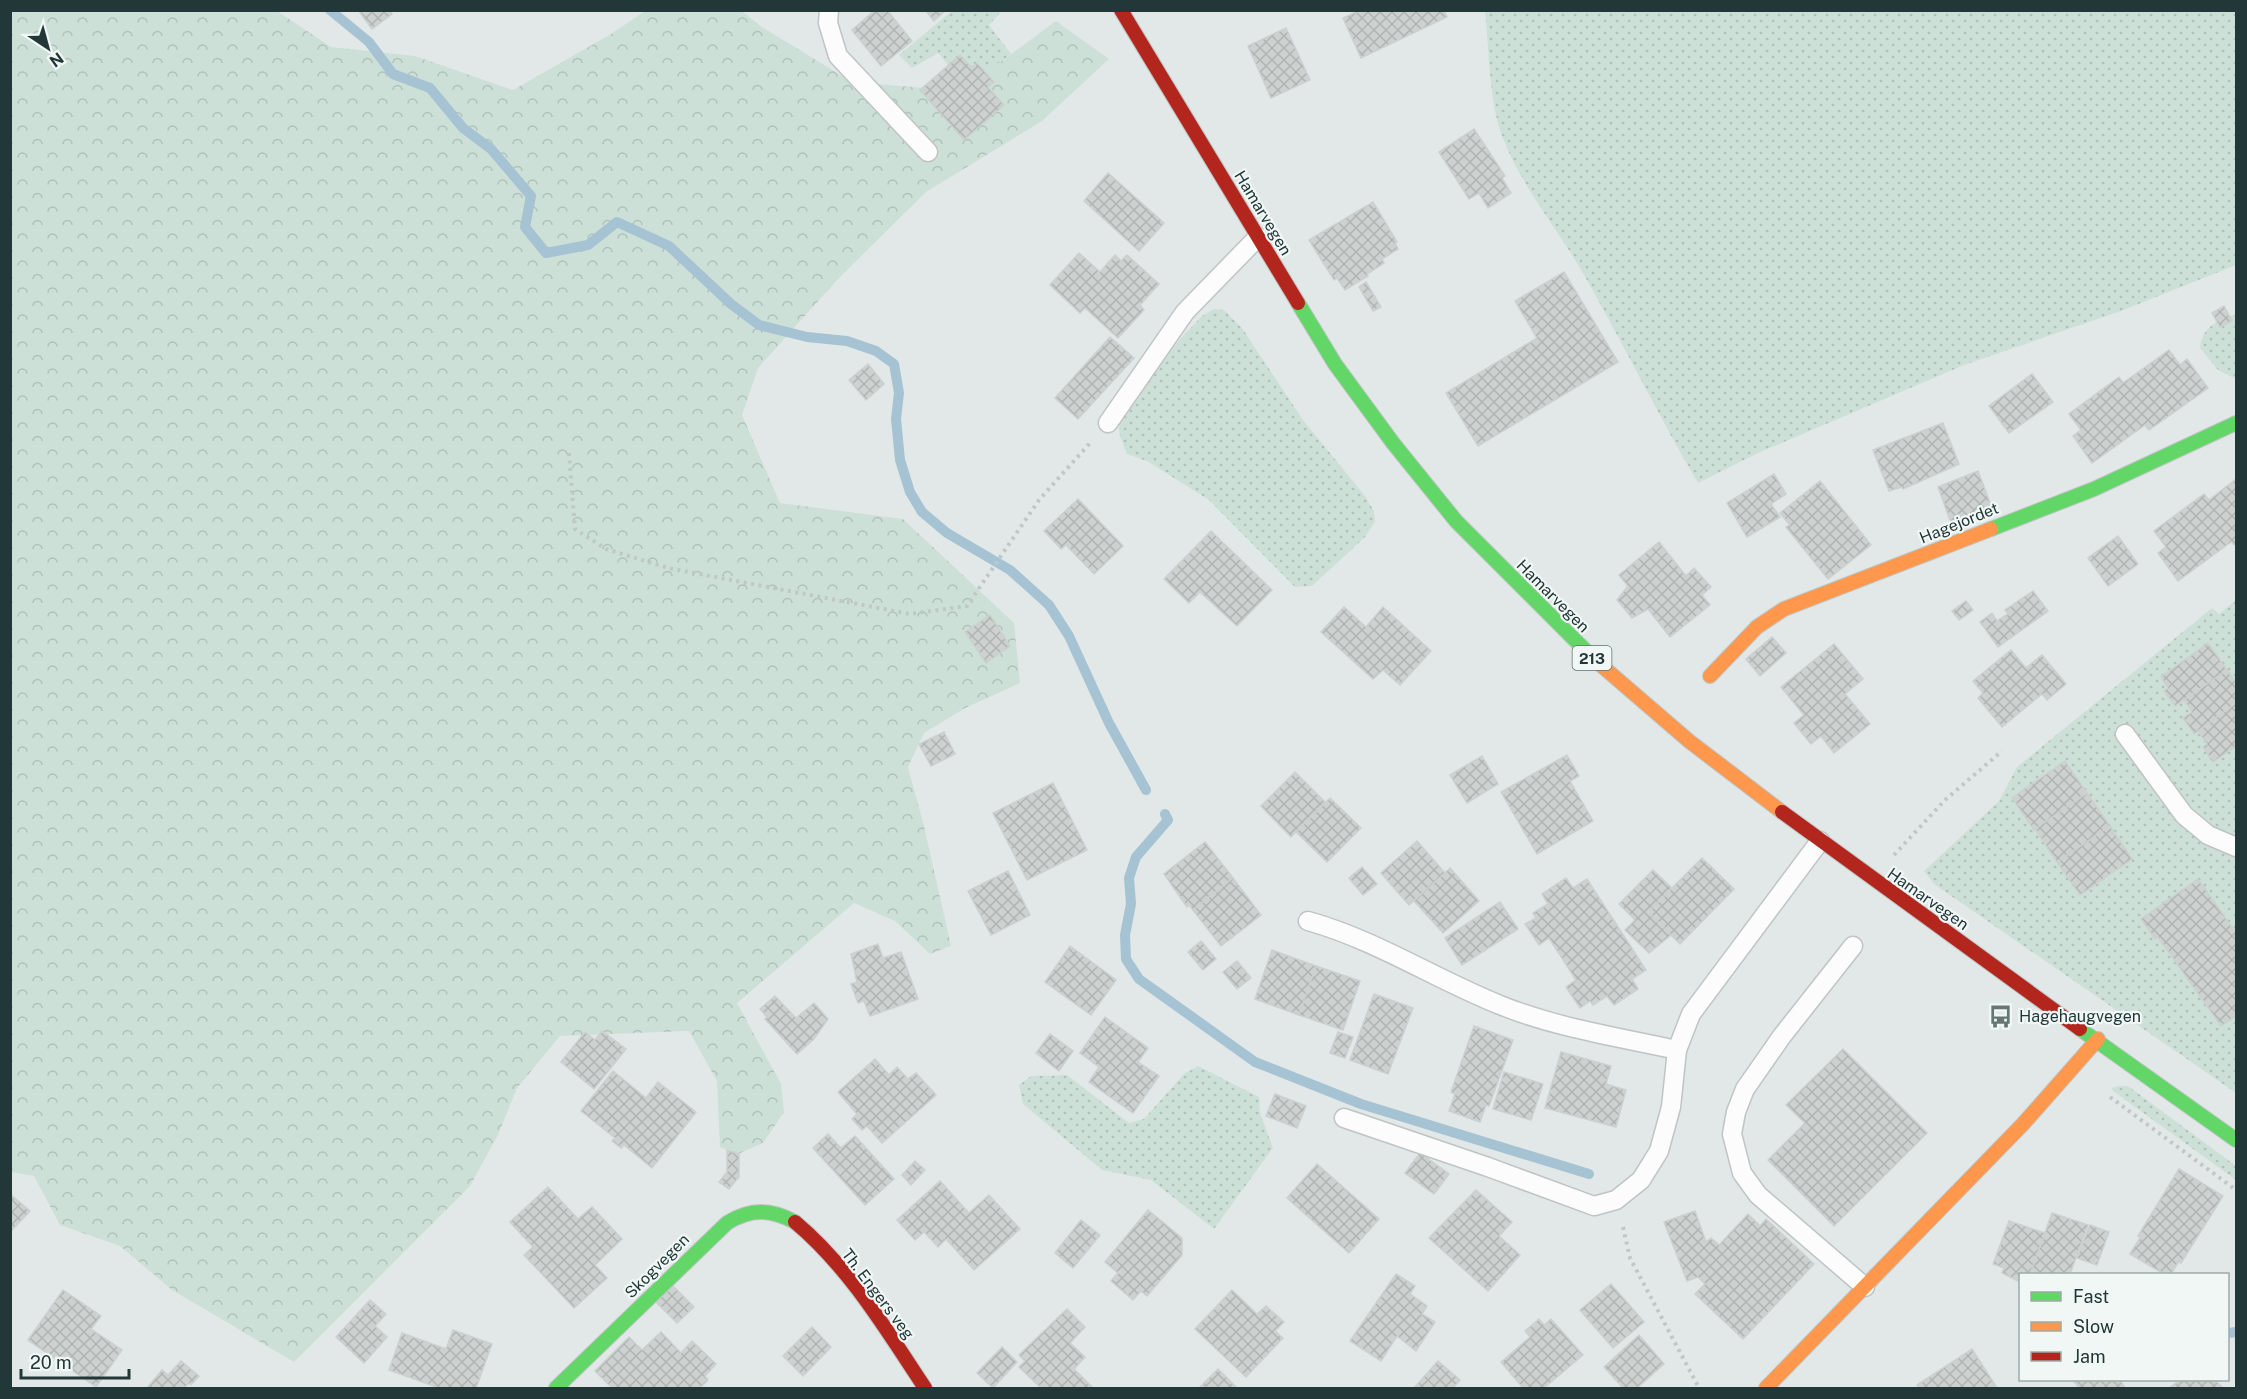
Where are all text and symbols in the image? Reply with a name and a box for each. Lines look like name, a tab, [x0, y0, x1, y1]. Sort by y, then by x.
north arrow	[18, 18, 78, 78]
text: N	[46, 48, 67, 71]
street label: Hamarvegen	[1230, 167, 1296, 259]
street label: Hagejordet	[1917, 499, 2001, 547]
street label: Hamarvegen	[1513, 556, 1593, 636]
road number: 213	[1572, 646, 1612, 670]
street label: Hamarvegen	[1884, 864, 1972, 934]
bus stop icon: Hagehaugvegen	[1988, 1003, 2014, 1029]
place label: Hagehaugvegen	[2019, 1007, 2141, 1026]
street label: Skogvegen	[621, 1230, 693, 1302]
street label: Th. Engers veg	[838, 1245, 918, 1343]
legend	[2019, 1273, 2229, 1381]
text: Fast	[2073, 1286, 2109, 1307]
text: Slow	[2073, 1316, 2114, 1337]
scale bar	[21, 1342, 129, 1380]
text: Jam	[2073, 1346, 2106, 1367]
text: 20 m	[30, 1352, 72, 1373]

